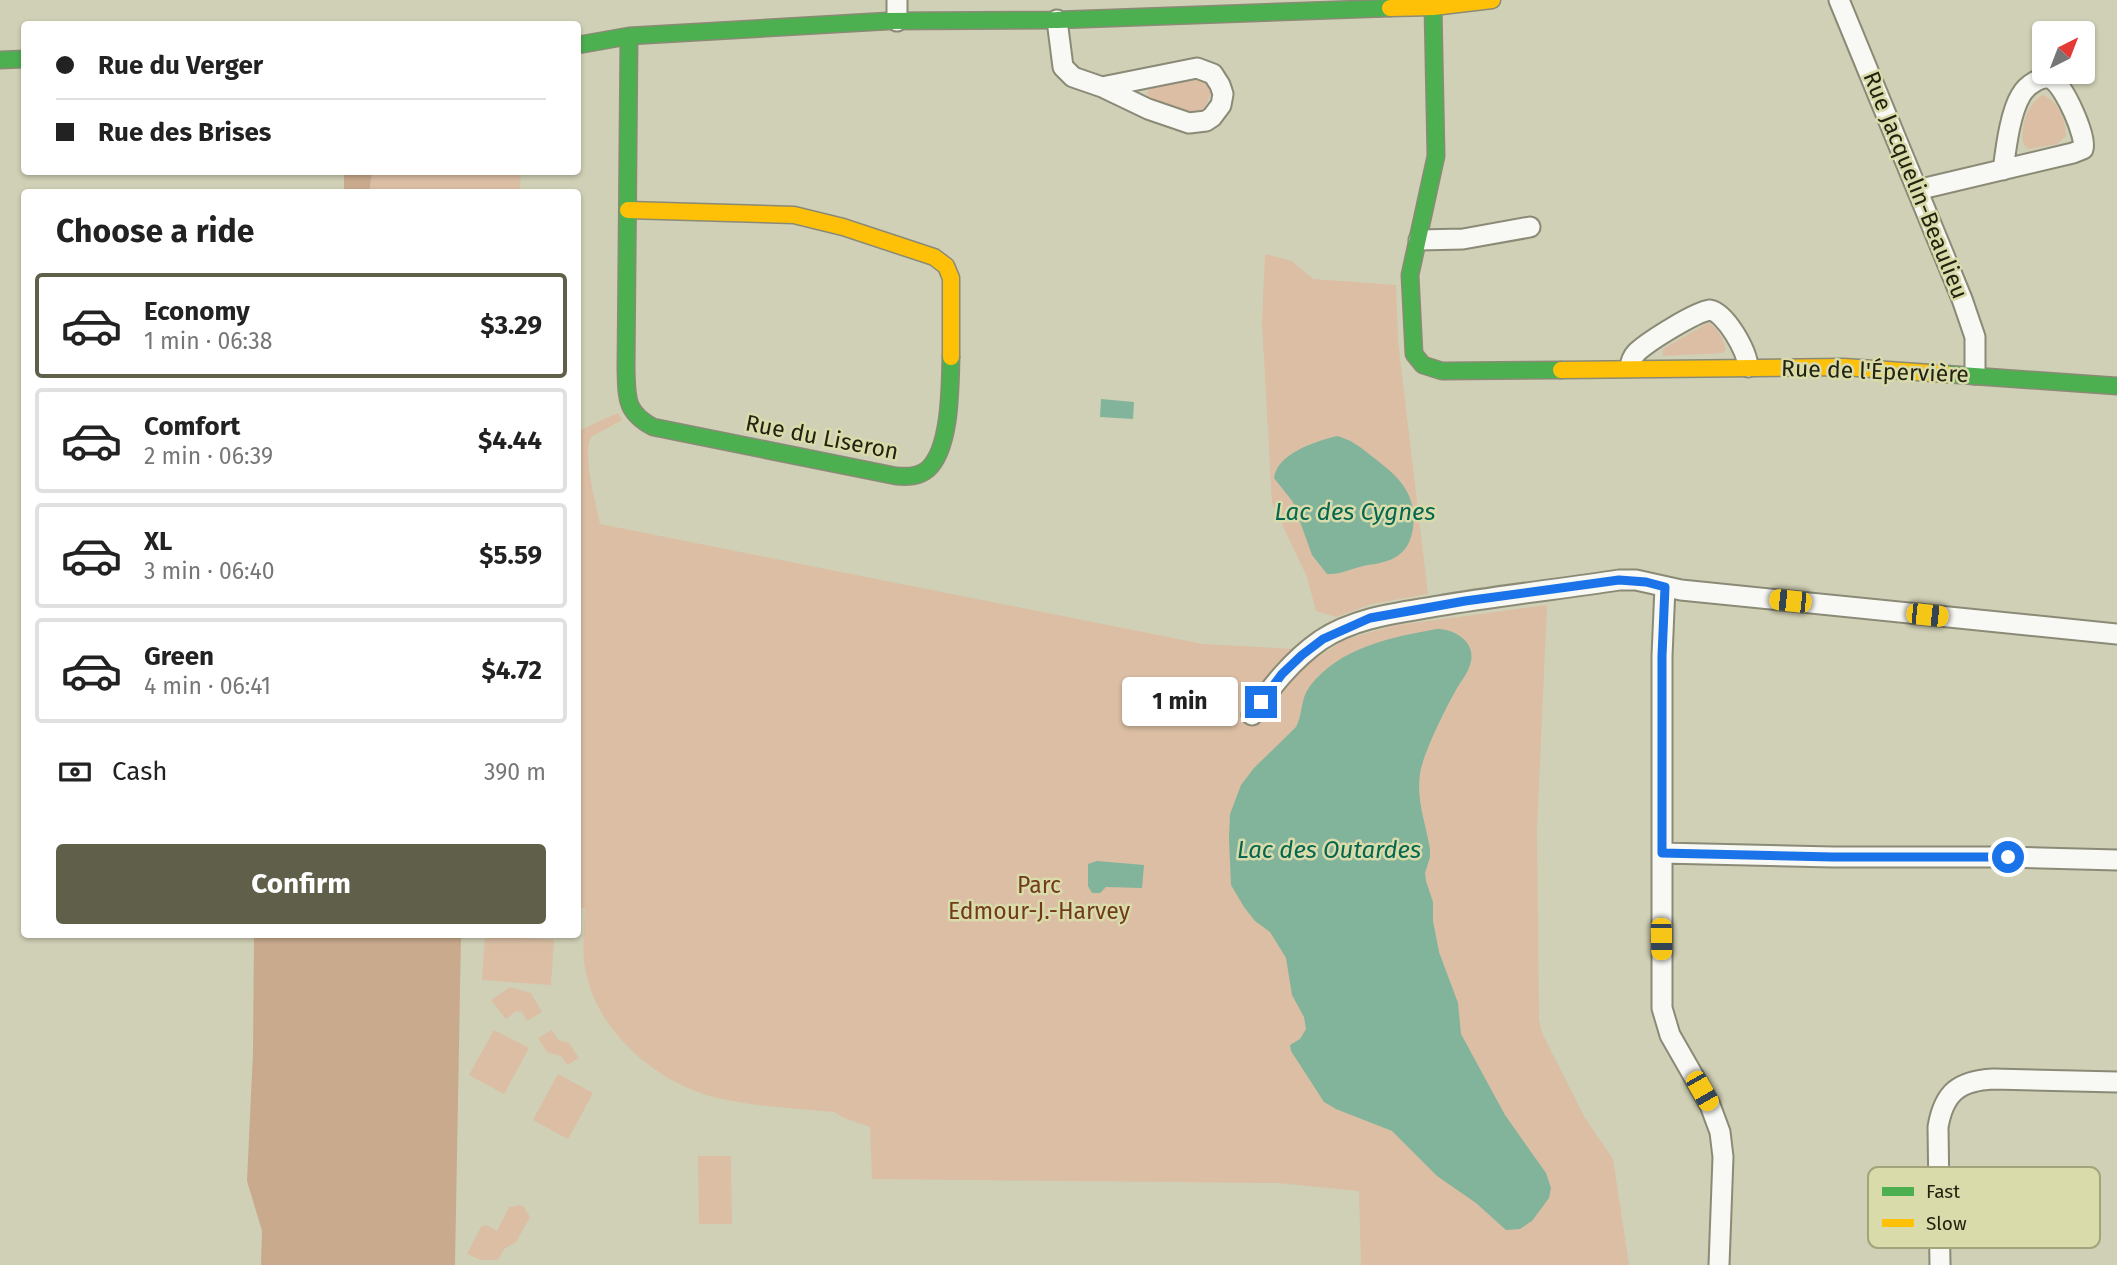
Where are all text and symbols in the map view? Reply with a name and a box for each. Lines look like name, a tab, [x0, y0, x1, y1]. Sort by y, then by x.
north arrow	[2032, 21, 2095, 84]
map controls	[2032, 21, 2095, 84]
text: Rue du Verger	[98, 50, 263, 81]
street label: Rue Jacquelin-Beaulieu	[1858, 67, 1974, 303]
text: Rue des Brises	[98, 117, 271, 148]
text: Choose a ride	[56, 212, 254, 250]
icon: car	[60, 294, 123, 357]
text: Economy	[144, 296, 250, 327]
text: $3.29	[480, 310, 542, 341]
text: 1 min · 06:38	[144, 327, 272, 355]
street label: Rue de l'Épervière	[1781, 353, 1969, 388]
street label: Rue du Liseron	[743, 408, 901, 466]
icon: car	[60, 409, 123, 472]
text: Comfort	[144, 411, 240, 442]
text: $4.44	[478, 425, 542, 456]
text: 2 min · 06:39	[144, 442, 273, 470]
water label: Lac des Cygnes	[1274, 498, 1436, 526]
icon: car	[60, 524, 123, 587]
text: XL	[144, 526, 172, 557]
text: $5.59	[479, 540, 542, 571]
text: 3 min · 06:40	[144, 557, 275, 585]
car	[1769, 588, 1812, 614]
car	[1906, 602, 1949, 628]
icon: car	[60, 639, 123, 702]
text: Green	[144, 641, 214, 672]
text: $4.72	[481, 655, 542, 686]
text: 4 min · 06:41	[144, 672, 271, 700]
callout: 1 min	[1121, 678, 1236, 726]
route end	[1245, 686, 1277, 718]
text: 1 min	[1152, 687, 1208, 715]
icon: cash	[56, 753, 94, 791]
text: Cash	[112, 756, 168, 787]
text: 390 m	[484, 758, 546, 786]
water label: Lac des Outardes	[1237, 836, 1421, 864]
route start	[1992, 841, 2024, 873]
button: Confirm	[56, 844, 546, 924]
park label: Parc Edmour-J.-Harvey	[948, 871, 1131, 925]
car	[1651, 918, 1672, 960]
car	[1683, 1068, 1722, 1114]
legend	[1868, 1167, 2100, 1248]
text: Fast	[1926, 1180, 1960, 1203]
text: Slow	[1926, 1212, 1967, 1235]

